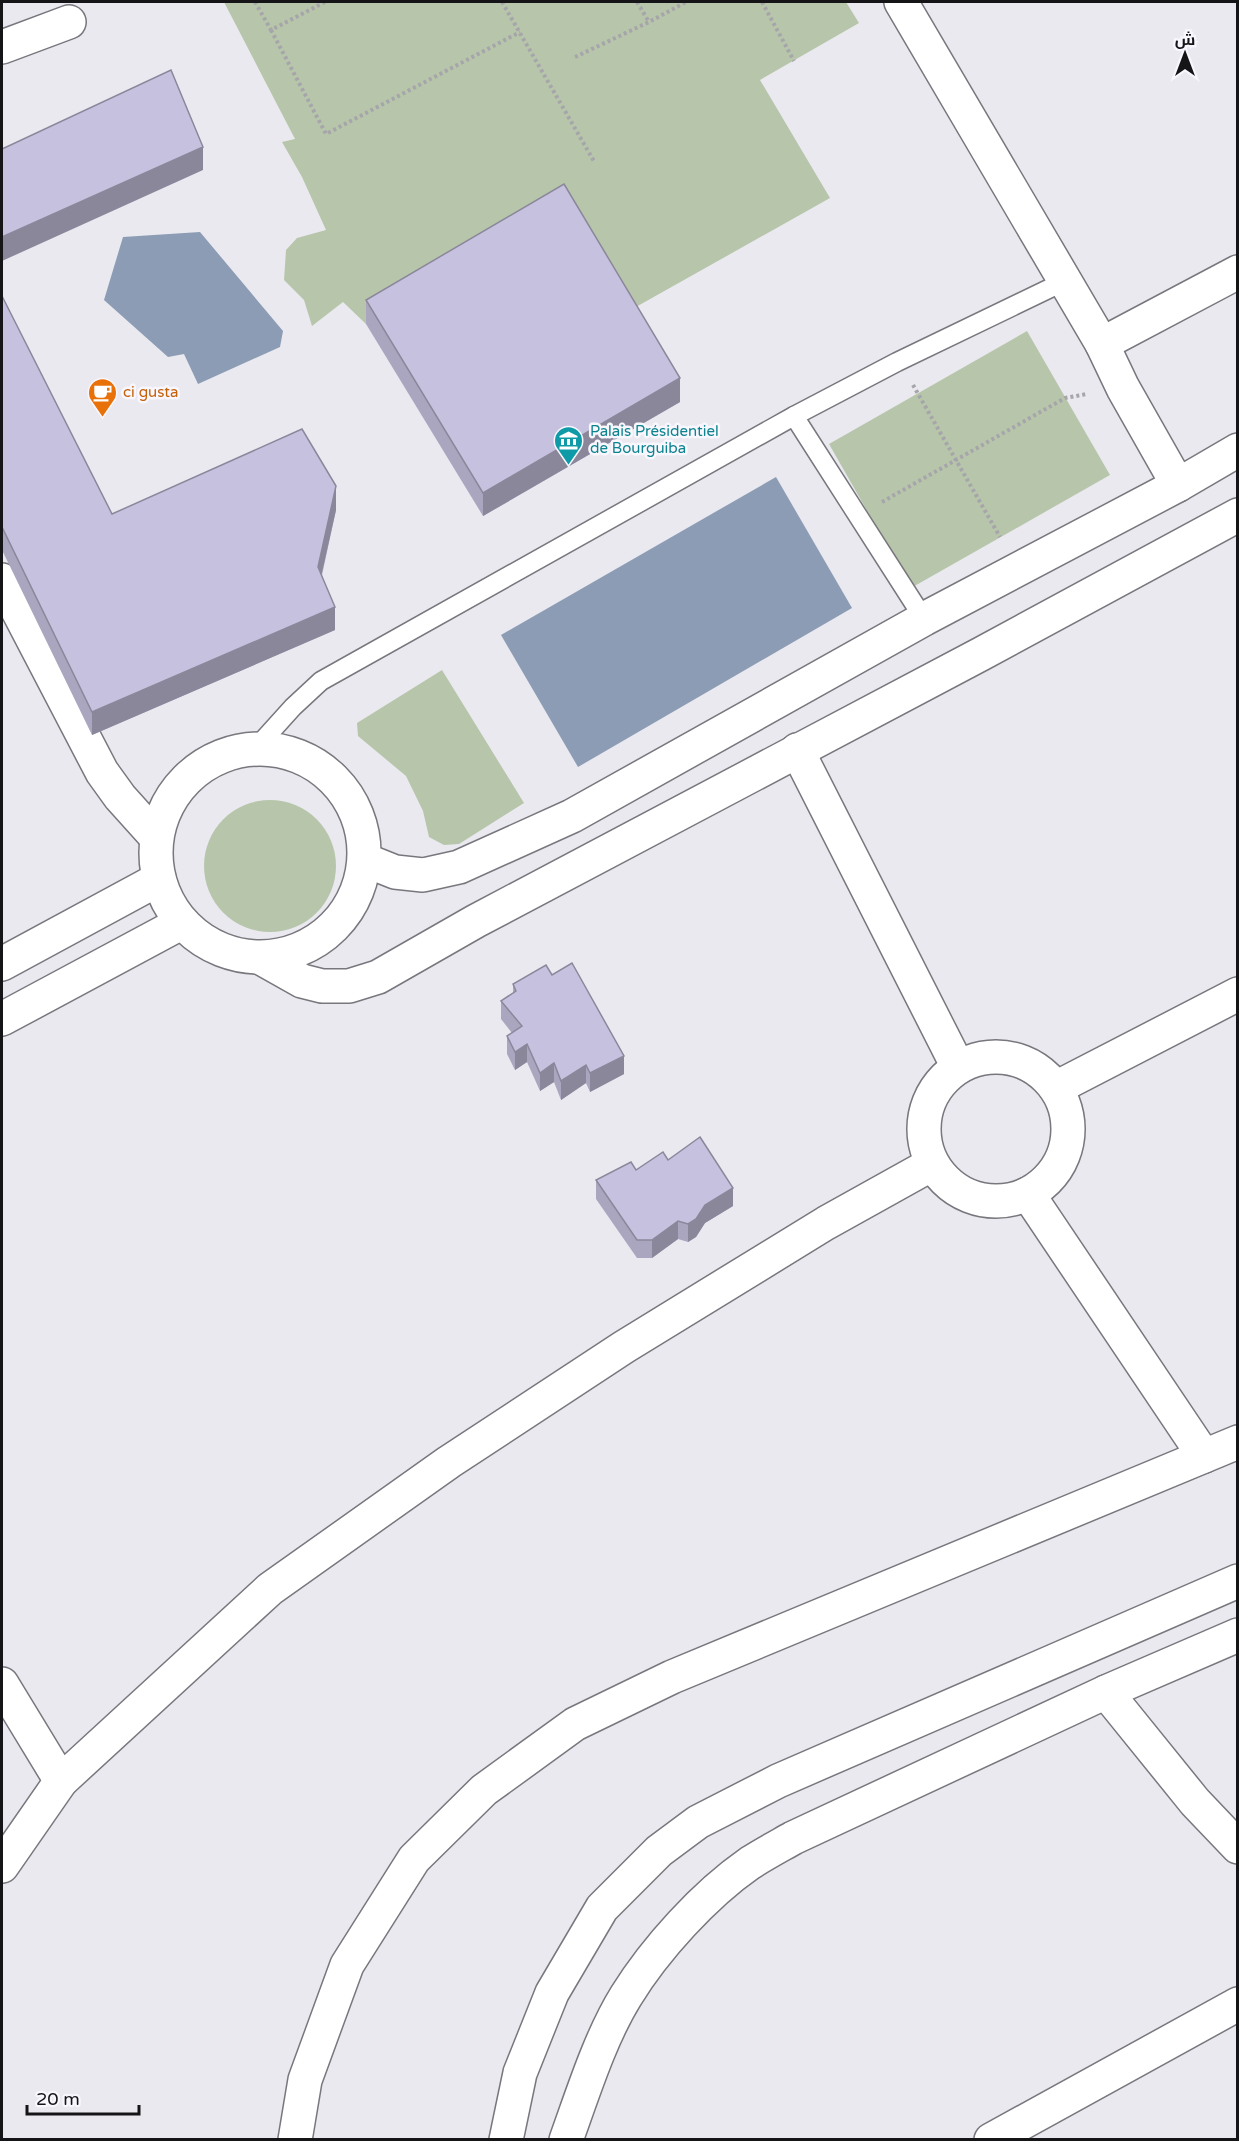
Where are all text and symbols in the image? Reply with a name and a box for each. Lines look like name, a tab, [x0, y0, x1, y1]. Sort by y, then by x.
north arrow	[1155, 24, 1215, 84]
text: ش	[1175, 30, 1195, 50]
cafe icon: ci gusta	[86, 376, 118, 418]
place label: ci gusta	[123, 383, 179, 401]
place label: Palais Présidentiel de Bourguiba	[590, 422, 719, 457]
museum icon: Palais Présidentiel de Bourguiba	[553, 424, 585, 466]
scale bar	[27, 2078, 140, 2116]
text: 20 m	[36, 2088, 80, 2110]

